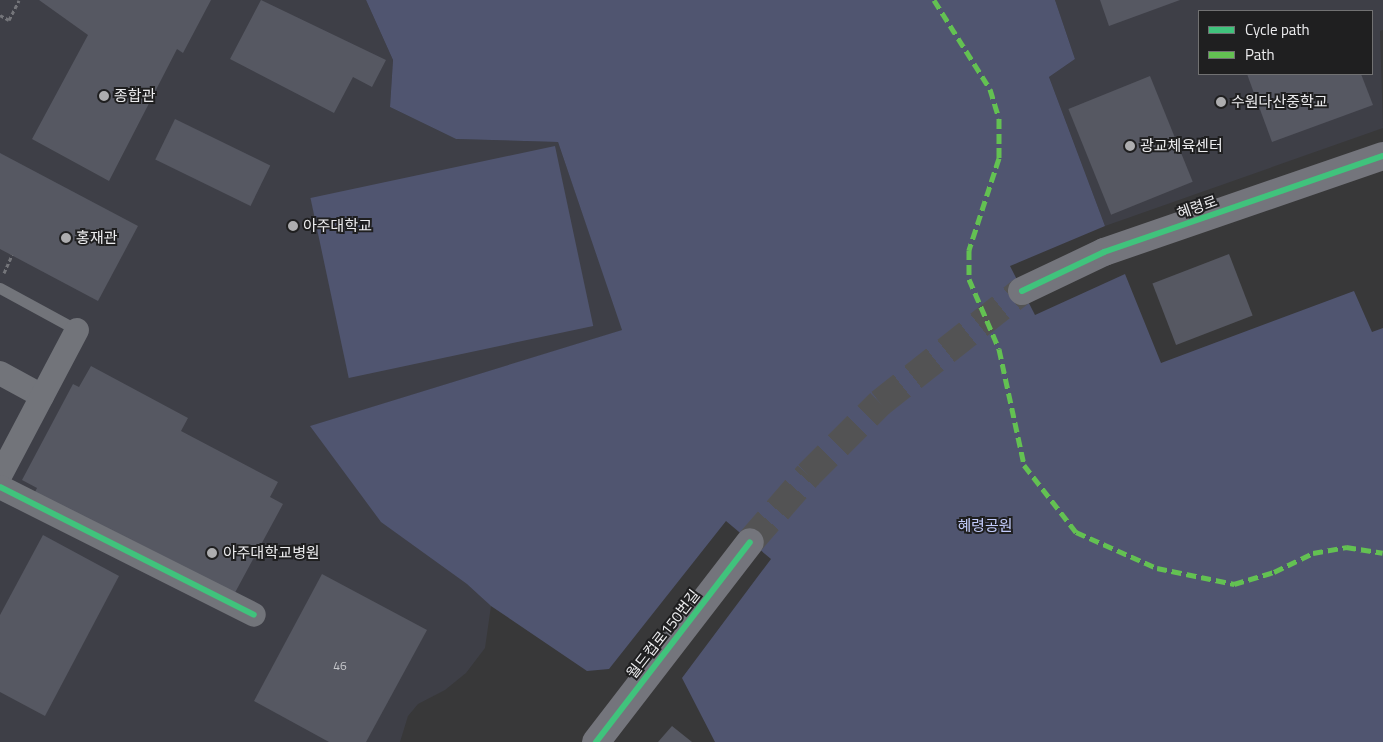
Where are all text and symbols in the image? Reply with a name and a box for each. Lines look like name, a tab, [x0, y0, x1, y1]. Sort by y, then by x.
legend	[1198, 10, 1373, 75]
text: Cycle path	[1245, 18, 1310, 41]
text: Path	[1245, 43, 1275, 66]
place label: 종합관	[114, 87, 155, 105]
marker: 종합관	[98, 90, 110, 102]
place label: 수원다산중학교	[1231, 93, 1328, 111]
marker: 수원다산중학교	[1215, 96, 1227, 108]
place label: 광교체육센터	[1140, 137, 1223, 155]
marker: 광교체육센터	[1124, 140, 1136, 152]
street label: 혜령로	[1174, 192, 1220, 222]
place label: 아주대학교	[303, 217, 372, 235]
marker: 아주대학교	[287, 220, 299, 232]
place label: 홍재관	[76, 229, 117, 247]
marker: 홍재관	[60, 232, 72, 244]
park label: 혜령공원	[957, 517, 1013, 535]
place label: 아주대학교병원	[223, 544, 320, 562]
marker: 아주대학교병원	[205, 546, 219, 560]
street label: 월드컵로150번길	[623, 586, 703, 682]
house number: 46	[333, 659, 347, 673]

